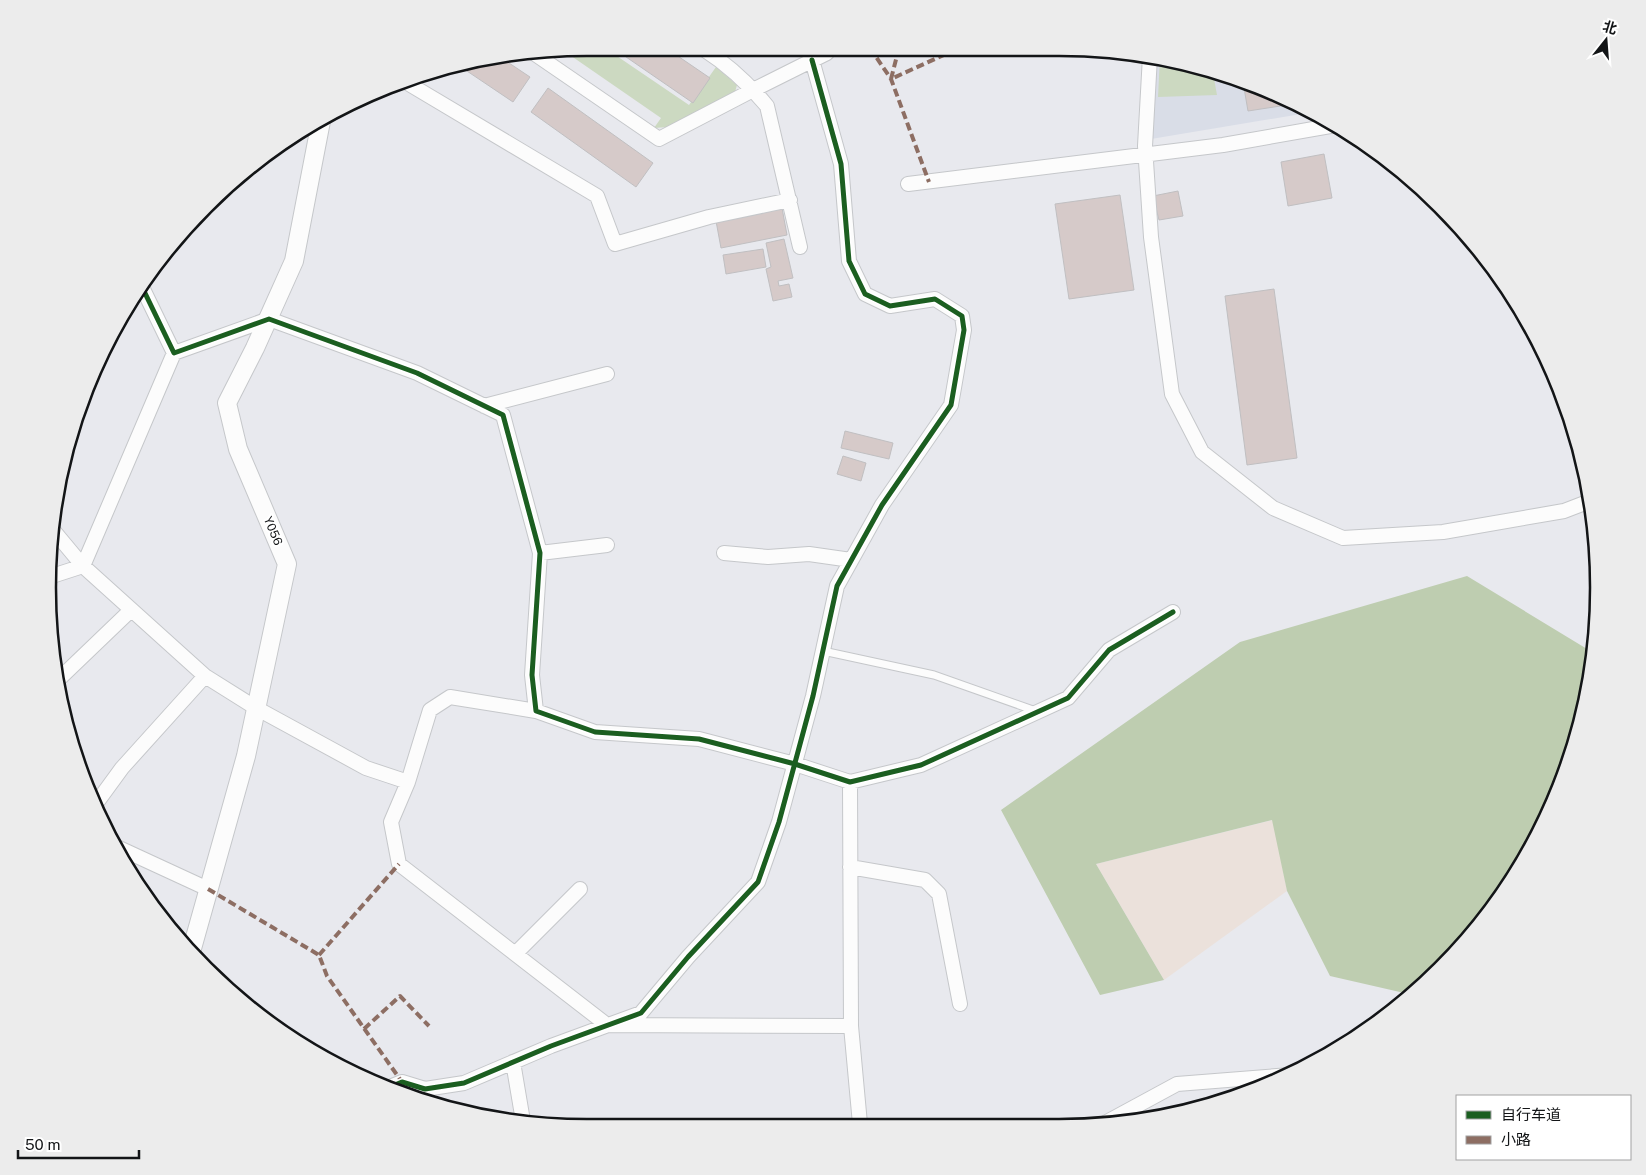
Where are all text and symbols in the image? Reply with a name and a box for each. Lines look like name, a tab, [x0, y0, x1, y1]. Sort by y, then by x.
north arrow	[1581, 15, 1631, 65]
text: 北	[1601, 18, 1619, 37]
street label: Y056	[261, 515, 285, 547]
legend	[1456, 1095, 1631, 1160]
text: 自行车道	[1501, 1106, 1561, 1123]
scale bar	[18, 1128, 139, 1160]
text: 小路	[1501, 1131, 1531, 1148]
text: 50 m	[25, 1136, 60, 1153]

